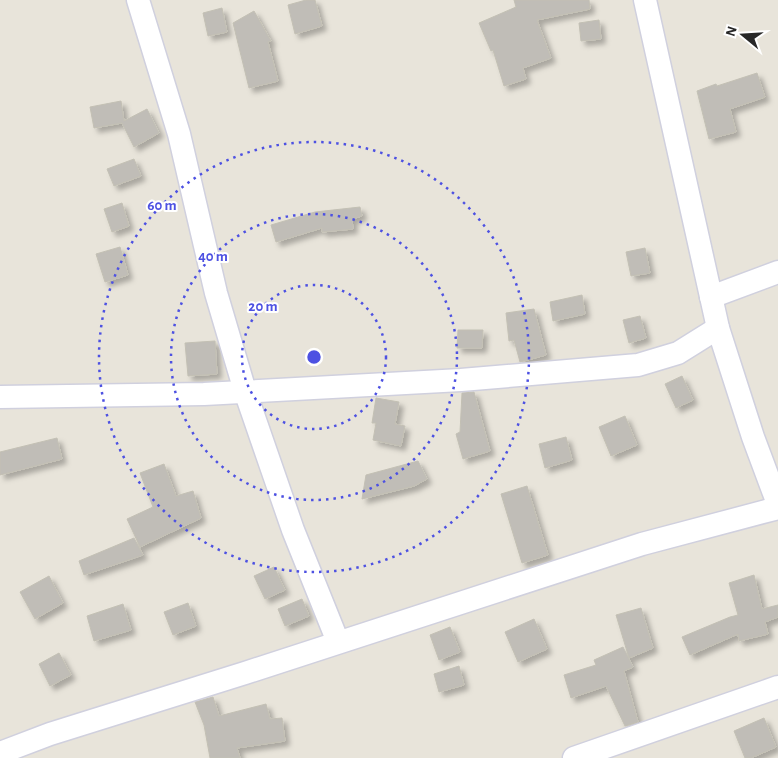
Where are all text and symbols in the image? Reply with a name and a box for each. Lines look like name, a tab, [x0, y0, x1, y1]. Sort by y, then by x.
north arrow	[718, 10, 768, 60]
text: N	[723, 24, 740, 38]
text: 60 m	[147, 198, 177, 213]
text: 40 m	[198, 249, 228, 264]
text: 20 m	[248, 299, 278, 314]
centre of rings	[305, 348, 323, 366]

